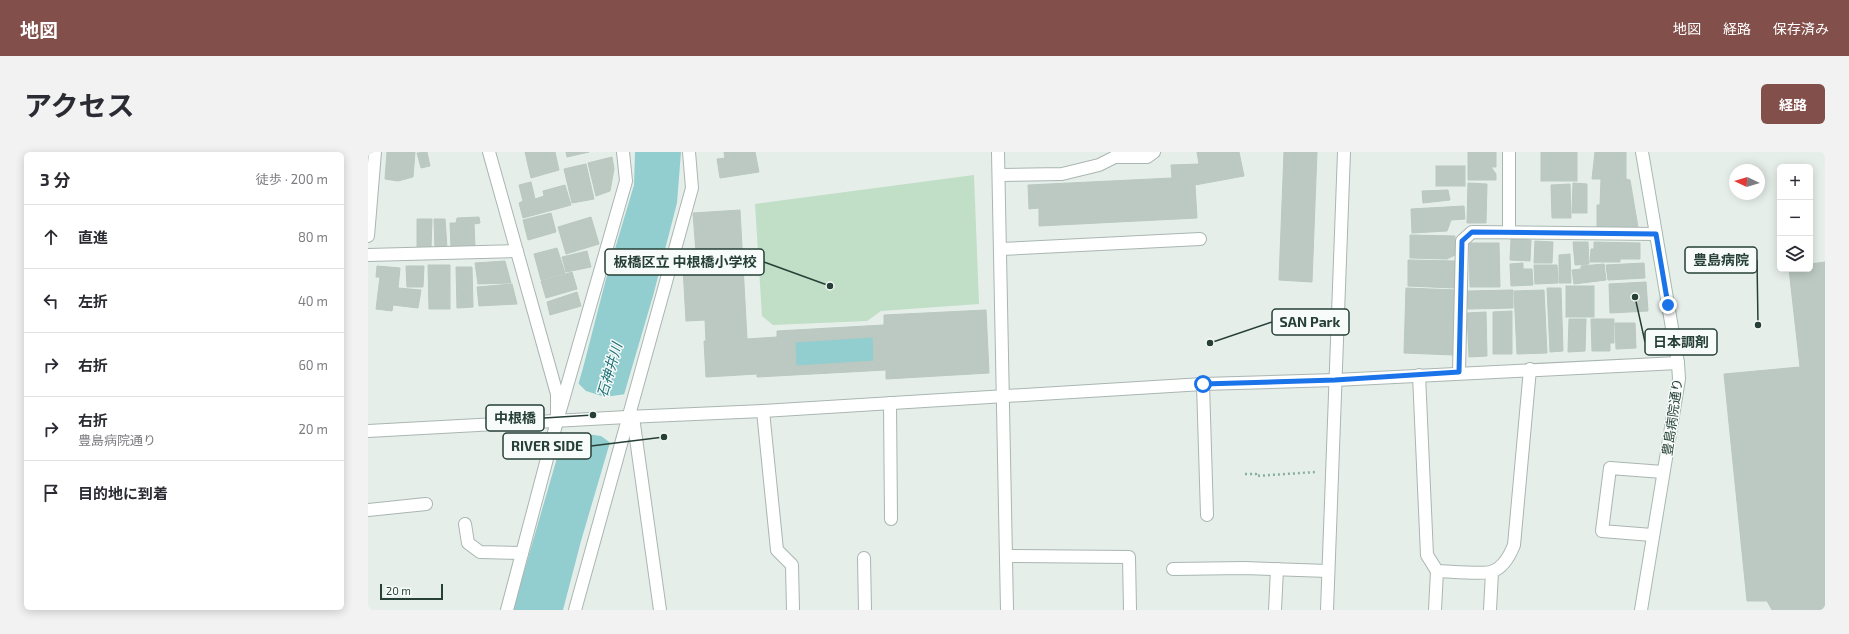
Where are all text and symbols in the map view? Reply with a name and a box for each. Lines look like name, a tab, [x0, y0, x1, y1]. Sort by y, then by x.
text: 地図	[20, 18, 58, 41]
text: 地図	[1673, 20, 1701, 37]
text: 経路	[1723, 20, 1751, 37]
text: 保存済み	[1773, 20, 1829, 37]
button: 経路	[1761, 84, 1825, 124]
text: アクセス	[24, 88, 135, 122]
north arrow	[1729, 164, 1765, 200]
map controls	[1777, 164, 1813, 272]
button: +	[1777, 164, 1813, 200]
text: 3 分	[40, 169, 70, 189]
text: 徒歩 · 200 m	[256, 171, 328, 187]
button: −	[1777, 200, 1813, 236]
icon: ahead	[40, 226, 62, 248]
text: 直進	[78, 228, 108, 246]
text: 80 m	[298, 229, 328, 245]
button: layers	[1777, 236, 1813, 272]
callout: 豊島病院	[1685, 247, 1757, 273]
callout: 板橋区立 中根橋小学校	[605, 249, 764, 275]
text: 豊島病院	[1693, 251, 1749, 268]
text: 板橋区立 中根橋小学校	[613, 253, 757, 270]
icon: left	[40, 290, 62, 312]
text: 左折	[78, 292, 108, 310]
text: 40 m	[298, 293, 328, 309]
route end	[1659, 296, 1677, 314]
callout: SAN Park	[1272, 309, 1349, 335]
text: SAN Park	[1280, 313, 1341, 330]
callout: 日本調剤	[1645, 329, 1717, 355]
text: 日本調剤	[1653, 333, 1709, 350]
water label: 石神井川	[593, 339, 625, 399]
icon: right	[40, 354, 62, 376]
text: 右折	[78, 356, 108, 374]
text: 60 m	[298, 357, 328, 373]
route start	[1194, 375, 1212, 393]
street label: 豊島病院通り	[1659, 377, 1685, 457]
callout: 中根橋	[486, 405, 544, 431]
text: 中根橋	[494, 409, 536, 426]
text: 右折	[78, 411, 108, 429]
icon: right	[40, 418, 62, 440]
text: 20 m	[299, 421, 328, 437]
text: 豊島病院通り	[78, 432, 156, 448]
callout: RIVER SIDE	[503, 433, 591, 459]
text: RIVER SIDE	[511, 437, 583, 454]
icon: arrive	[40, 482, 62, 504]
text: 目的地に到着	[78, 484, 168, 502]
scale bar	[380, 582, 443, 601]
text: 20 m	[386, 584, 411, 597]

